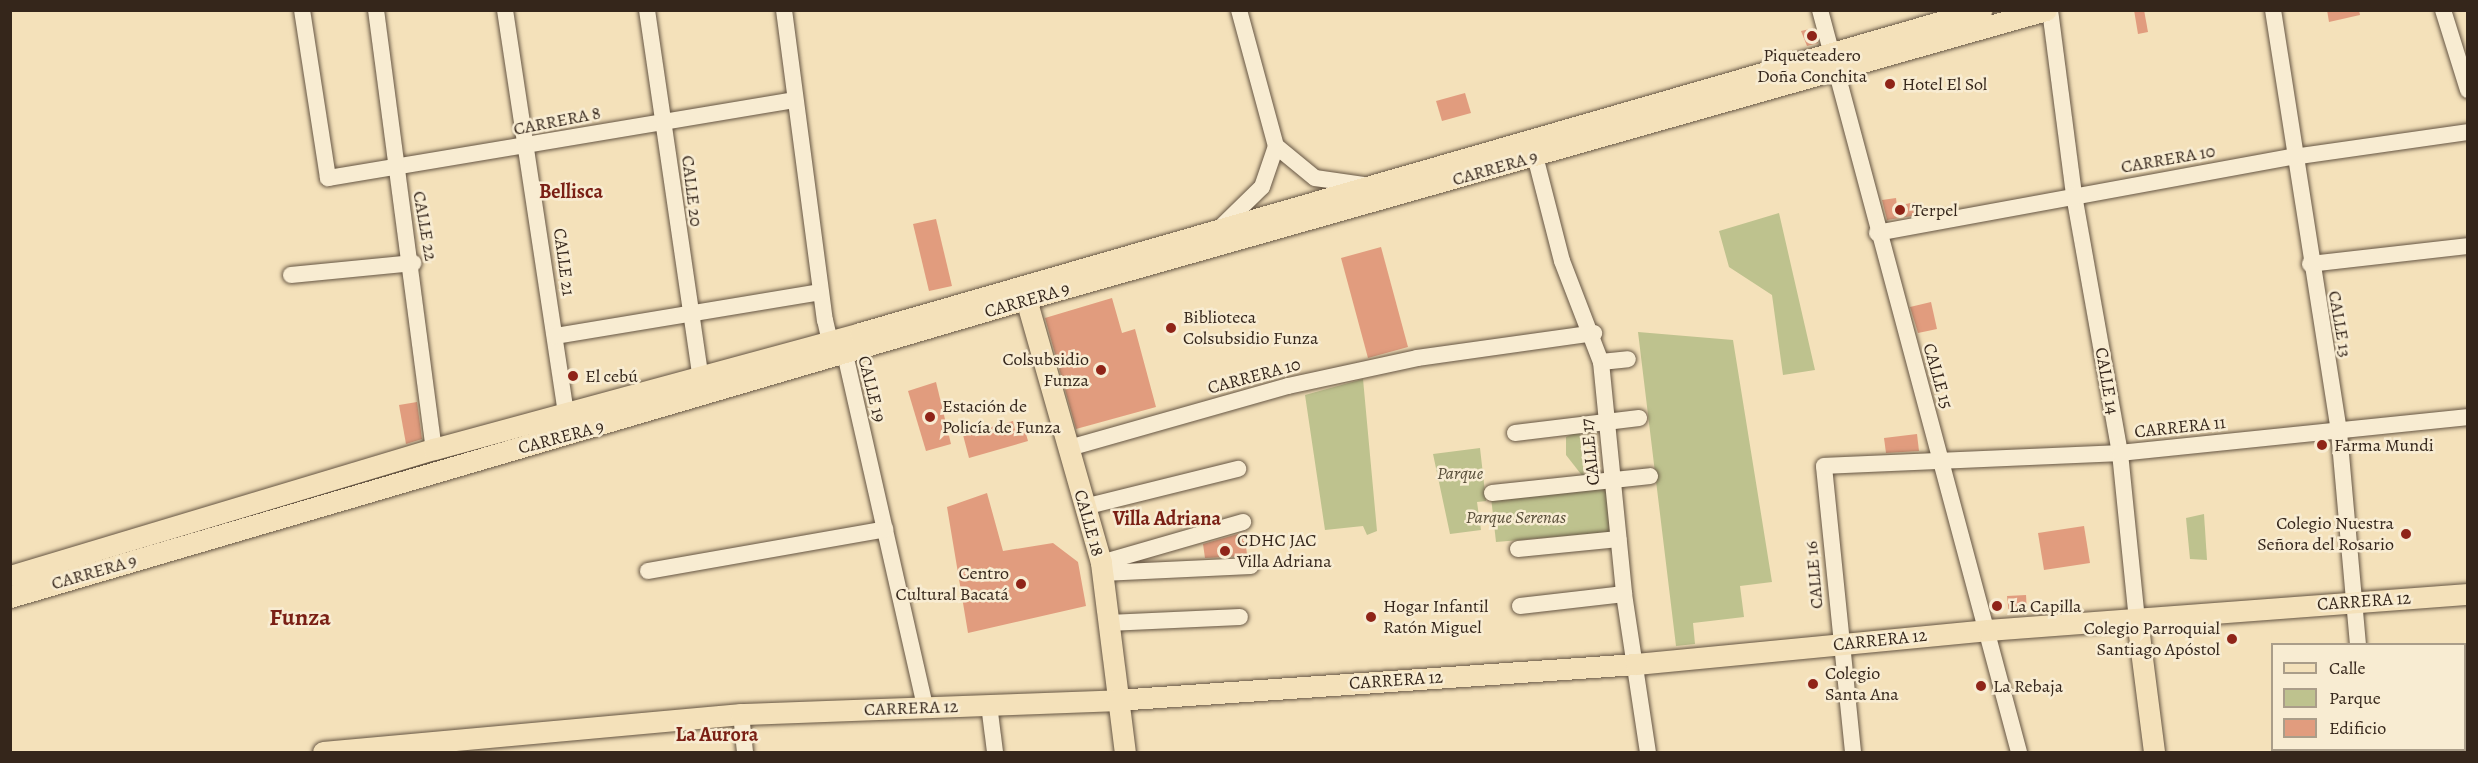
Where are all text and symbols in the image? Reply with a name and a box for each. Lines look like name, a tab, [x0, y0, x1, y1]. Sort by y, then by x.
marker: Piqueteadero Doña Conchita	[1805, 29, 1819, 43]
place label: Piqueteadero Doña Conchita	[1757, 45, 1867, 88]
place label: Hotel El Sol	[1902, 73, 1987, 95]
marker: Hotel El Sol	[1883, 77, 1897, 91]
street label: CARRERA 8	[512, 102, 602, 140]
street label: CARRERA 10	[2119, 140, 2217, 178]
street label: CARRERA 9	[1450, 146, 1540, 190]
street label: CALLE 20	[677, 154, 707, 228]
district label: Bellisca	[539, 179, 603, 203]
street label: CALLE 22	[408, 189, 442, 263]
place label: Terpel	[1912, 199, 1958, 221]
marker: Terpel	[1893, 203, 1907, 217]
street label: CALLE 21	[549, 227, 579, 297]
street label: CARRERA 9	[982, 278, 1072, 322]
street label: CALLE 13	[2324, 289, 2356, 359]
place label: Biblioteca Colsubsidio Funza	[1183, 307, 1318, 350]
marker: Biblioteca Colsubsidio Funza	[1164, 321, 1178, 335]
street label: CALLE 15	[1918, 341, 1958, 411]
street label: CALLE 14	[2090, 346, 2124, 416]
place label: Colsubsidio Funza	[1003, 349, 1089, 392]
street label: CALLE 19	[853, 353, 891, 425]
street label: CARRERA 10	[1205, 353, 1303, 399]
marker: Colsubsidio Funza	[1094, 363, 1108, 377]
place label: El cebú	[585, 365, 638, 387]
marker: El cebú	[566, 369, 580, 383]
place label: Estación de Policía de Funza	[942, 396, 1061, 438]
marker: Estación de Policía de Funza	[923, 410, 937, 424]
street label: CARRERA 11	[2133, 411, 2227, 443]
street label: CARRERA 9	[516, 415, 606, 459]
street label: CALLE 17	[1576, 417, 1604, 487]
place label: Farma Mundi	[2334, 434, 2434, 456]
marker: Farma Mundi	[2315, 438, 2329, 452]
park label: Parque	[1437, 462, 1483, 484]
street label: CALLE 18	[1069, 487, 1109, 559]
district label: Villa Adriana	[1113, 506, 1221, 530]
park label: Parque Serenas	[1466, 506, 1566, 528]
place label: Colegio Nuestra Señora del Rosario	[2257, 513, 2394, 556]
marker: Colegio Nuestra Señora del Rosario	[2399, 527, 2413, 541]
place label: CDHC JAC Villa Adriana	[1237, 530, 1332, 572]
street label: CALLE 16	[1800, 540, 1828, 610]
marker: CDHC JAC Villa Adriana	[1218, 544, 1232, 558]
street label: CARRERA 9	[49, 550, 139, 594]
place label: Centro Cultural Bacatá	[896, 563, 1009, 606]
marker: Centro Cultural Bacatá	[1014, 577, 1028, 591]
street label: CARRERA 12	[2316, 587, 2412, 615]
place label: La Capilla	[2009, 595, 2081, 617]
place label: Hogar Infantil Ratón Miguel	[1383, 596, 1488, 638]
marker: La Capilla	[1990, 599, 2004, 613]
district label: Funza	[269, 604, 331, 632]
marker: Hogar Infantil Ratón Miguel	[1364, 610, 1378, 624]
place label: Colegio Parroquial Santiago Apóstol	[2084, 618, 2220, 660]
street label: CARRERA 12	[1832, 624, 1928, 656]
marker: Colegio Parroquial Santiago Apóstol	[2225, 632, 2239, 646]
legend	[2271, 643, 2466, 751]
text: Calle	[2329, 656, 2366, 680]
place label: Colegio Santa Ana	[1825, 663, 1899, 706]
street label: CARRERA 12	[1348, 666, 1444, 694]
place label: La Rebaja	[1993, 675, 2063, 697]
marker: Colegio Santa Ana	[1806, 677, 1820, 691]
marker: La Rebaja	[1974, 679, 1988, 693]
text: Parque	[2329, 686, 2381, 710]
street label: CARRERA 12	[864, 696, 958, 720]
text: Edificio	[2329, 716, 2386, 740]
district label: La Aurora	[676, 722, 758, 746]

